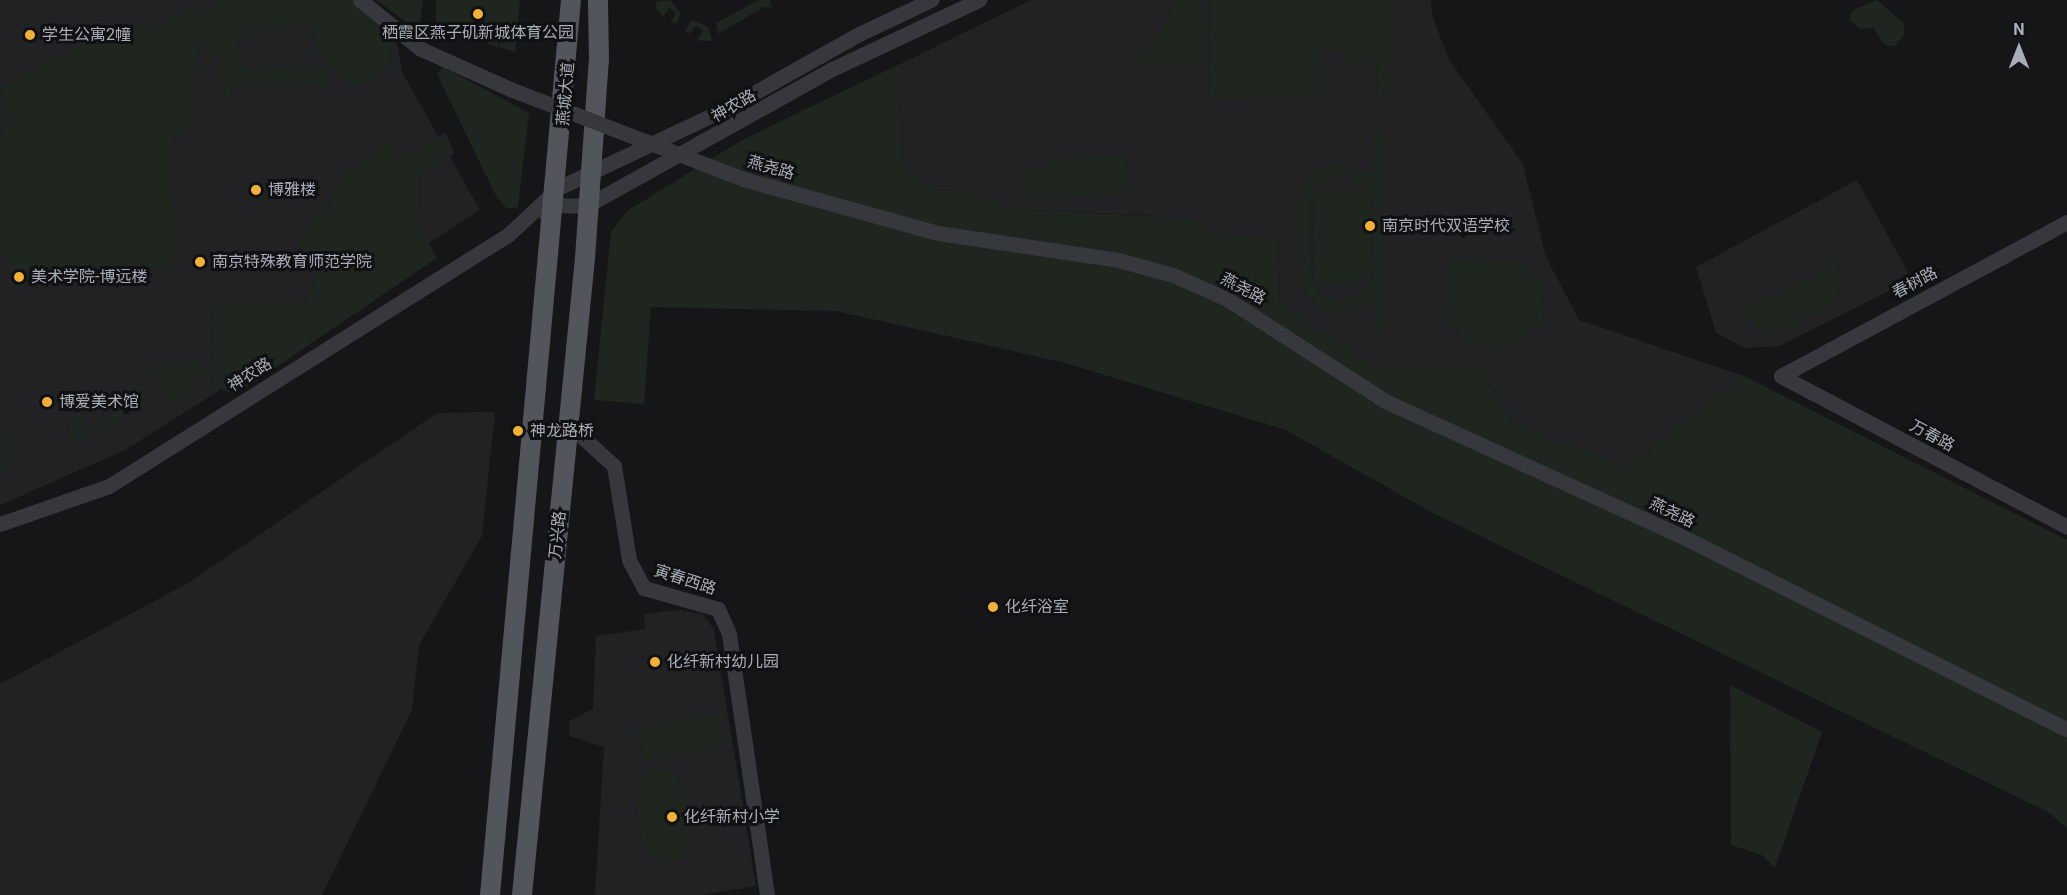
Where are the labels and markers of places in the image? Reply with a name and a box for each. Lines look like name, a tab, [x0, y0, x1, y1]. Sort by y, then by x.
marker: 栖霞区燕子矶新城体育公园	[471, 7, 485, 21]
place label: 栖霞区燕子矶新城体育公园	[382, 23, 574, 43]
place label: 学生公寓2幢	[42, 25, 131, 45]
marker: 学生公寓2幢	[23, 28, 37, 42]
place label: 博雅楼	[268, 180, 316, 200]
marker: 博雅楼	[249, 183, 263, 197]
place label: 南京时代双语学校	[1382, 216, 1510, 236]
marker: 南京时代双语学校	[1363, 219, 1377, 233]
place label: 南京特殊教育师范学院	[212, 252, 372, 272]
marker: 南京特殊教育师范学院	[193, 255, 207, 269]
place label: 美术学院-博远楼	[31, 267, 147, 287]
marker: 美术学院-博远楼	[12, 270, 26, 284]
place label: 博爱美术馆	[59, 392, 139, 412]
marker: 博爱美术馆	[40, 395, 54, 409]
place label: 神龙路桥	[530, 421, 594, 441]
marker: 神龙路桥	[511, 424, 525, 438]
place label: 化纤浴室	[1005, 597, 1069, 617]
marker: 化纤浴室	[986, 600, 1000, 614]
place label: 化纤新村幼儿园	[667, 652, 779, 672]
marker: 化纤新村幼儿园	[648, 655, 662, 669]
place label: 化纤新村小学	[684, 807, 780, 827]
marker: 化纤新村小学	[665, 810, 679, 824]

